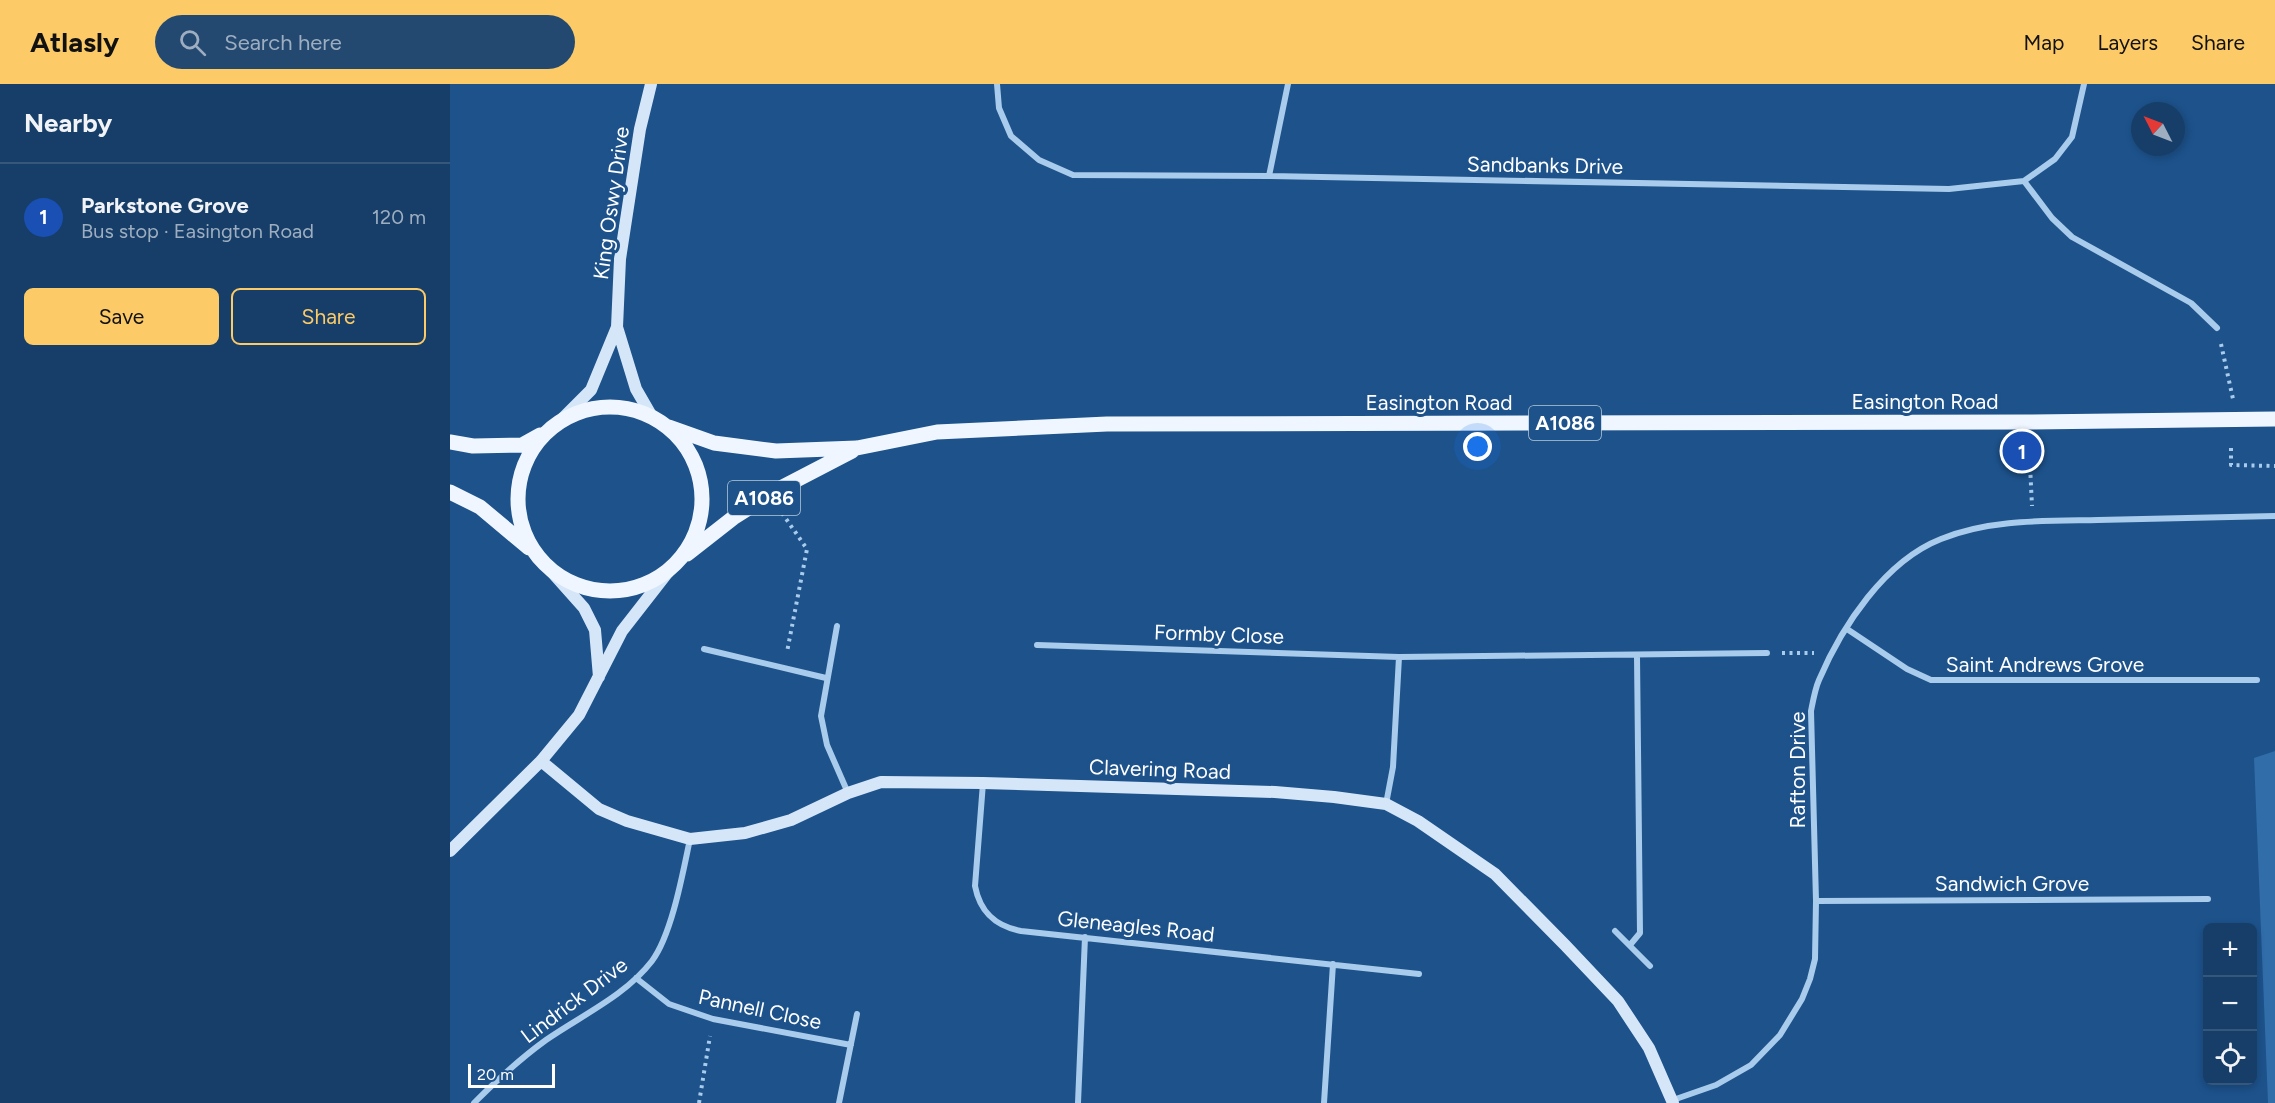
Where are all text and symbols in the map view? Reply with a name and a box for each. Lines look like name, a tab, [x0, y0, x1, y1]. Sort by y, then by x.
search box	[155, 15, 575, 69]
text: Atlasly	[30, 25, 119, 59]
icon: search	[176, 26, 209, 59]
text: Search here	[224, 29, 342, 56]
text: Map	[2024, 30, 2064, 55]
text: Layers	[2097, 30, 2158, 55]
text: Share	[2191, 30, 2245, 55]
north arrow	[2131, 102, 2185, 156]
text: Nearby	[24, 107, 112, 139]
street label: King Oswy Drive	[588, 125, 634, 281]
street label: Sandbanks Drive	[1467, 151, 1623, 179]
text: Parkstone Grove	[81, 192, 249, 219]
text: 1	[39, 205, 48, 229]
text: 120 m	[372, 205, 426, 229]
text: Bus stop · Easington Road	[81, 219, 314, 243]
button: Save	[24, 288, 219, 345]
button: Share	[231, 288, 426, 345]
street label: Easington Road	[1851, 389, 1999, 414]
street label: Easington Road	[1365, 390, 1513, 415]
road number: A1086	[1529, 406, 1601, 440]
pin: 1	[2002, 428, 2042, 473]
your location	[1463, 432, 1492, 461]
road number: A1086	[728, 481, 800, 515]
street label: Formby Close	[1154, 619, 1284, 649]
street label: Saint Andrews Grove	[1946, 652, 2144, 677]
street label: Rafton Drive	[1785, 711, 1810, 829]
street label: Clavering Road	[1089, 754, 1231, 784]
street label: Sandwich Grove	[1935, 871, 2089, 896]
street label: Gleneagles Road	[1056, 905, 1216, 947]
map controls	[2203, 923, 2257, 1085]
button: +	[2203, 923, 2257, 977]
street label: Lindrick Drive	[516, 952, 632, 1048]
button: −	[2203, 977, 2257, 1031]
street label: Pannell Close	[696, 984, 824, 1034]
button: locate	[2203, 1031, 2257, 1085]
scale bar	[468, 1061, 555, 1088]
text: 20 m	[477, 1065, 514, 1084]

